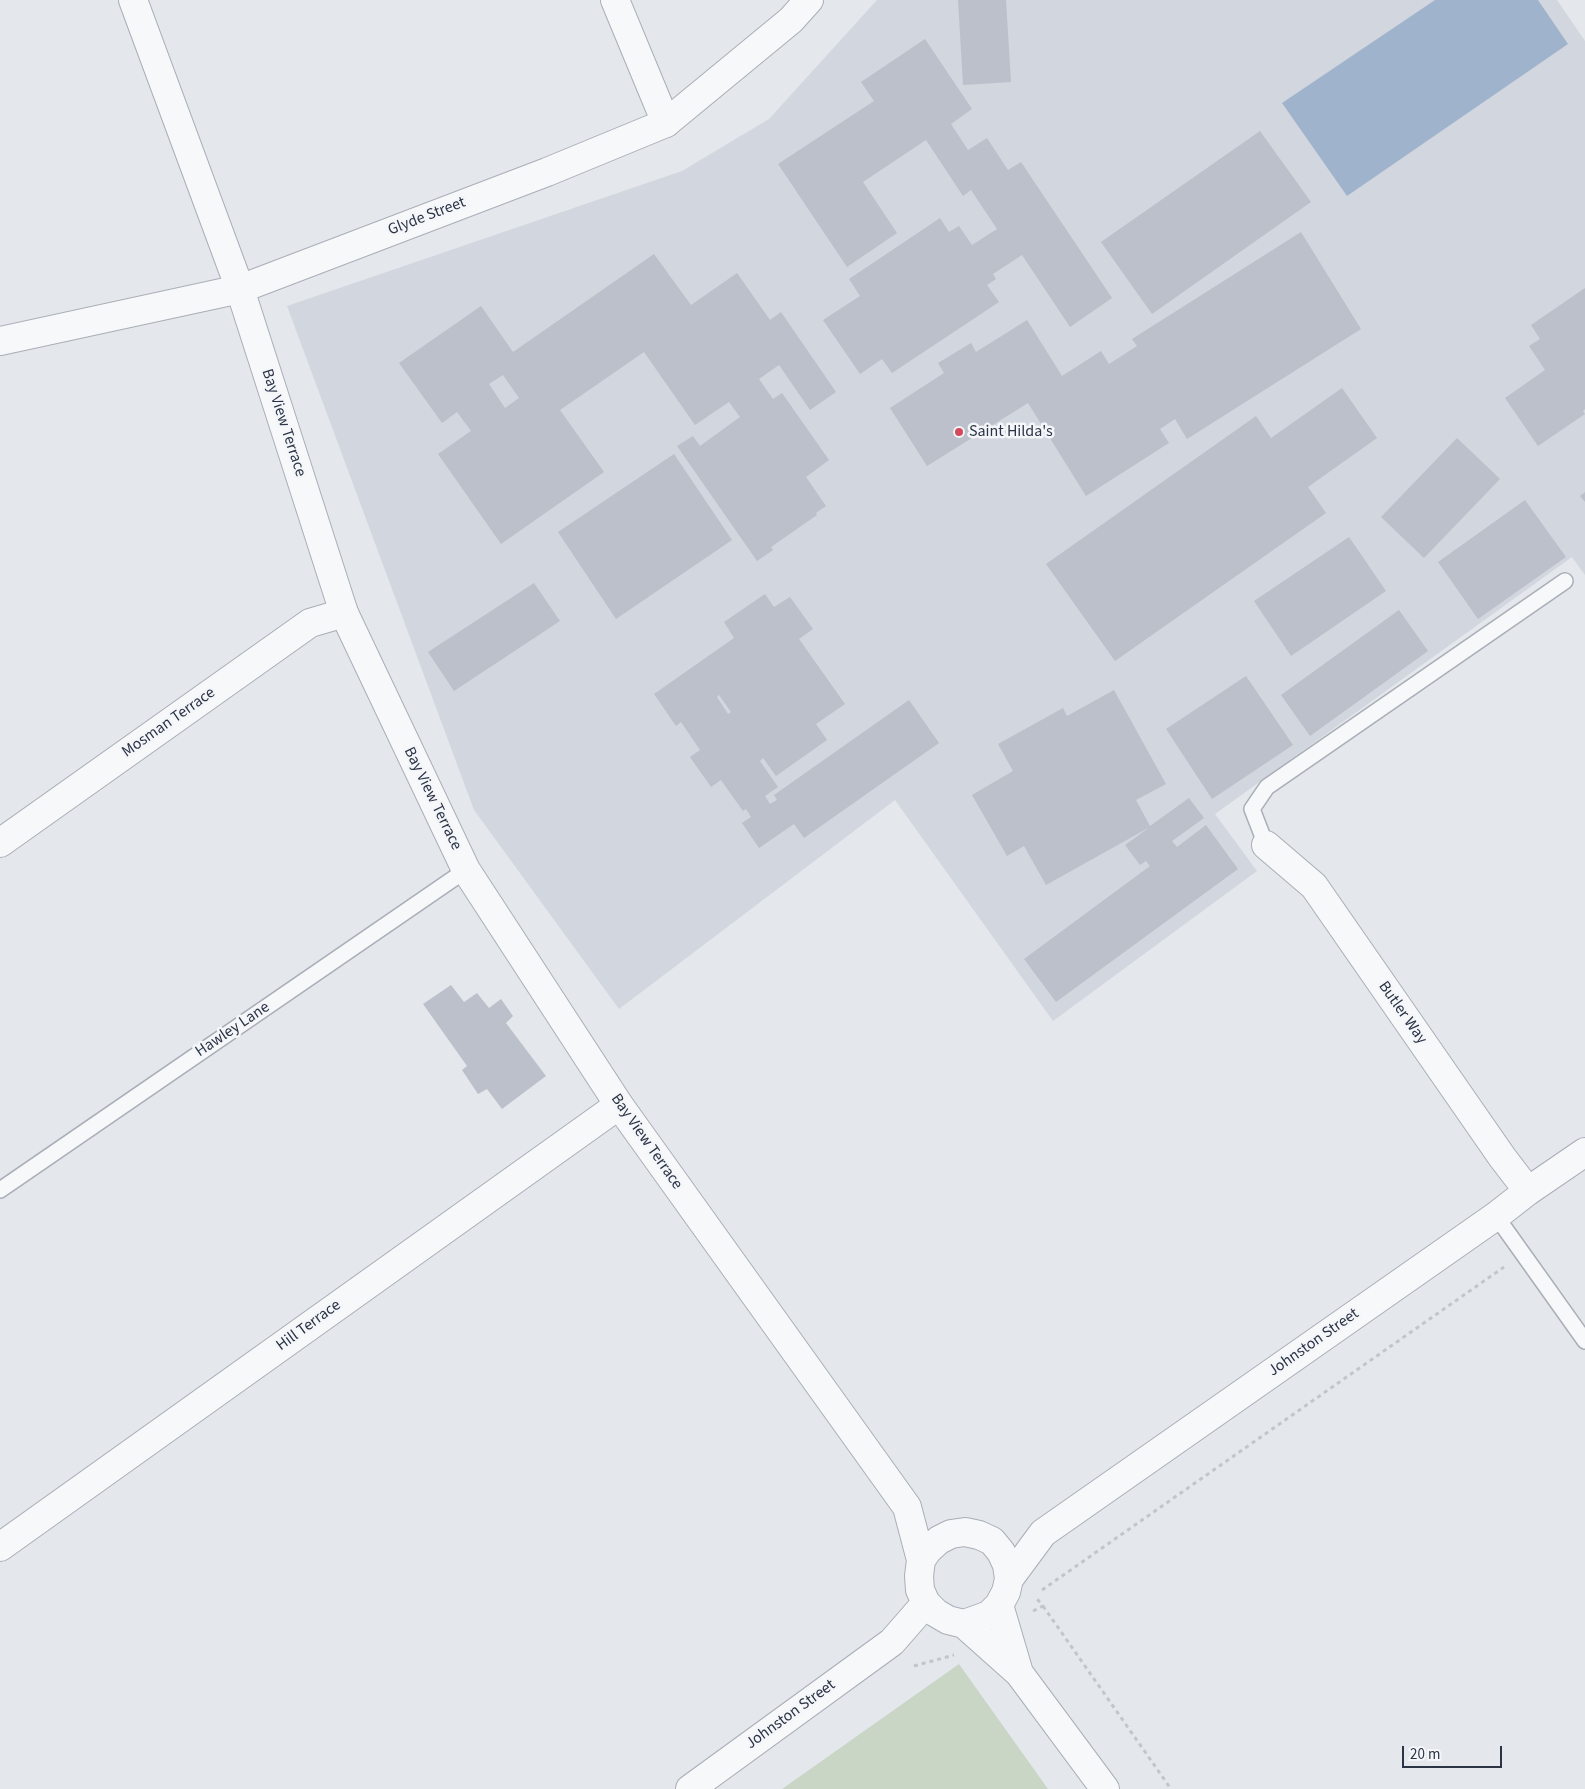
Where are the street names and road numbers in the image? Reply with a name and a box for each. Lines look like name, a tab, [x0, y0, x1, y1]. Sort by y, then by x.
street label: Glyde Street	[386, 193, 468, 241]
street label: Bay View Terrace	[257, 367, 309, 479]
street label: Mosman Terrace	[119, 684, 219, 762]
street label: Bay View Terrace	[399, 744, 465, 854]
street label: Butler Way	[1373, 978, 1431, 1048]
street label: Hawley Lane	[192, 998, 274, 1062]
street label: Bay View Terrace	[606, 1091, 686, 1193]
street label: Hill Terrace	[273, 1296, 345, 1356]
street label: Johnston Street	[1265, 1305, 1363, 1381]
street label: Johnston Street	[742, 1676, 840, 1754]

